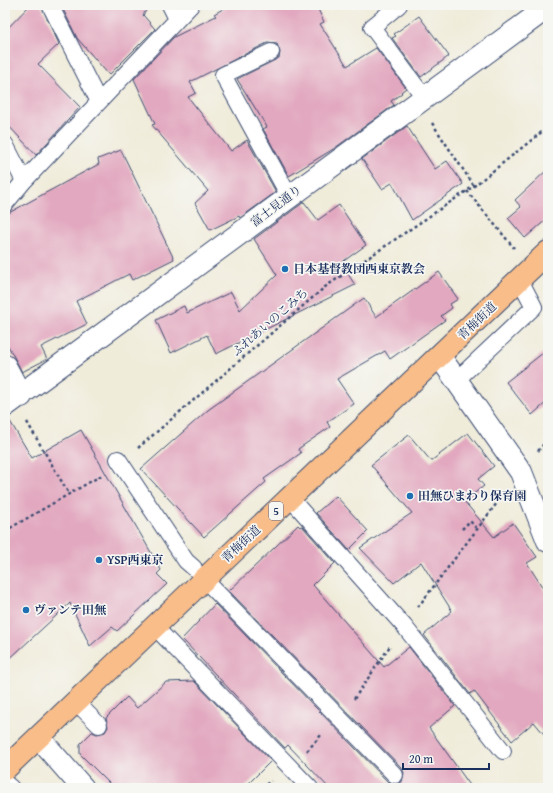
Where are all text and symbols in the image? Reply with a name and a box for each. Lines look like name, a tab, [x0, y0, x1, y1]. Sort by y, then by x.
street label: 富士見通り	[247, 181, 305, 230]
place label: 日本基督教団西東京教会	[293, 260, 425, 277]
marker: 日本基督教団西東京教会	[280, 264, 290, 274]
street label: ふれあいのこみち	[228, 284, 311, 360]
street label: 青梅街道	[453, 298, 500, 343]
place label: 田無ひまわり保育園	[418, 487, 526, 504]
marker: 田無ひまわり保育園	[405, 491, 415, 501]
road number: 5	[269, 502, 283, 520]
street label: 青梅街道	[217, 521, 264, 566]
place label: YSP西東京	[107, 551, 163, 568]
marker: YSP西東京	[94, 555, 104, 565]
place label: ヴァンテ田無	[34, 601, 107, 618]
marker: ヴァンテ田無	[21, 605, 31, 615]
scale bar	[403, 745, 489, 771]
text: 20 m	[409, 750, 433, 767]

